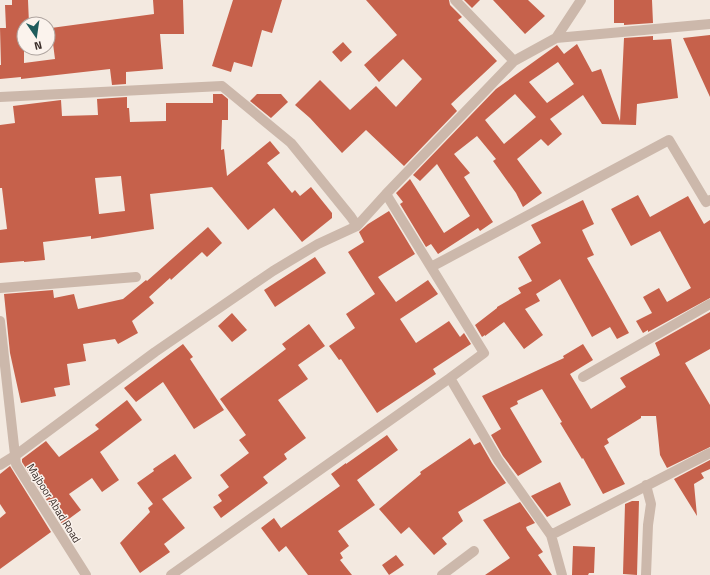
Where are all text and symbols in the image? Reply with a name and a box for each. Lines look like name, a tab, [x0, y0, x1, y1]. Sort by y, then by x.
north arrow	[16, 16, 56, 56]
text: N	[33, 37, 44, 54]
street label: Majboor Abad Road	[23, 460, 85, 546]

